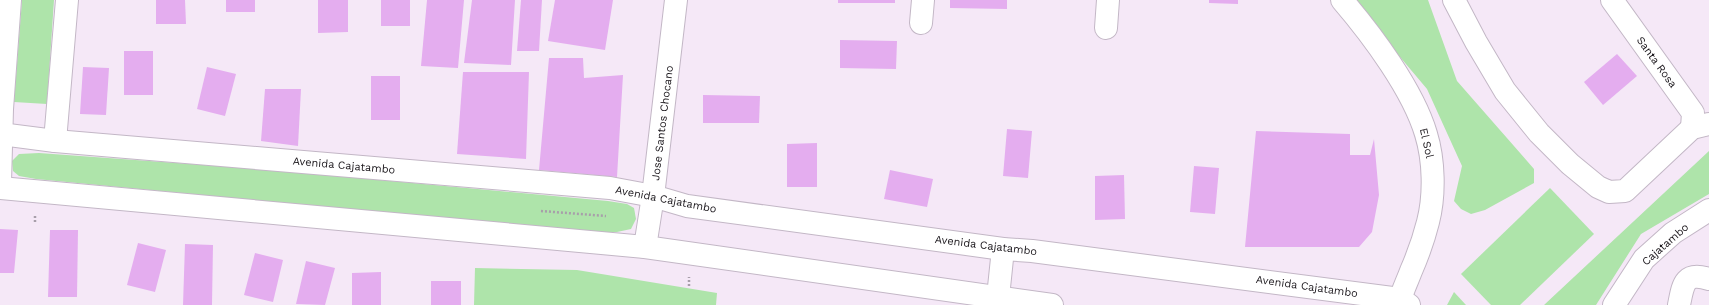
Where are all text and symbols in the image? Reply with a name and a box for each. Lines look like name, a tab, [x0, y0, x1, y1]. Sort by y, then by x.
street label: Santa Rosa	[1634, 34, 1679, 90]
street label: Jose Santos Chocano	[649, 65, 676, 181]
street label: El Sol	[1417, 127, 1436, 160]
street label: Avenida Cajatambo	[292, 155, 396, 176]
street label: Avenida Cajatambo	[614, 183, 718, 216]
street label: Cajatambo	[1639, 221, 1691, 268]
street label: Avenida Cajatambo	[934, 233, 1038, 258]
street label: Avenida Cajatambo	[1255, 273, 1359, 300]

